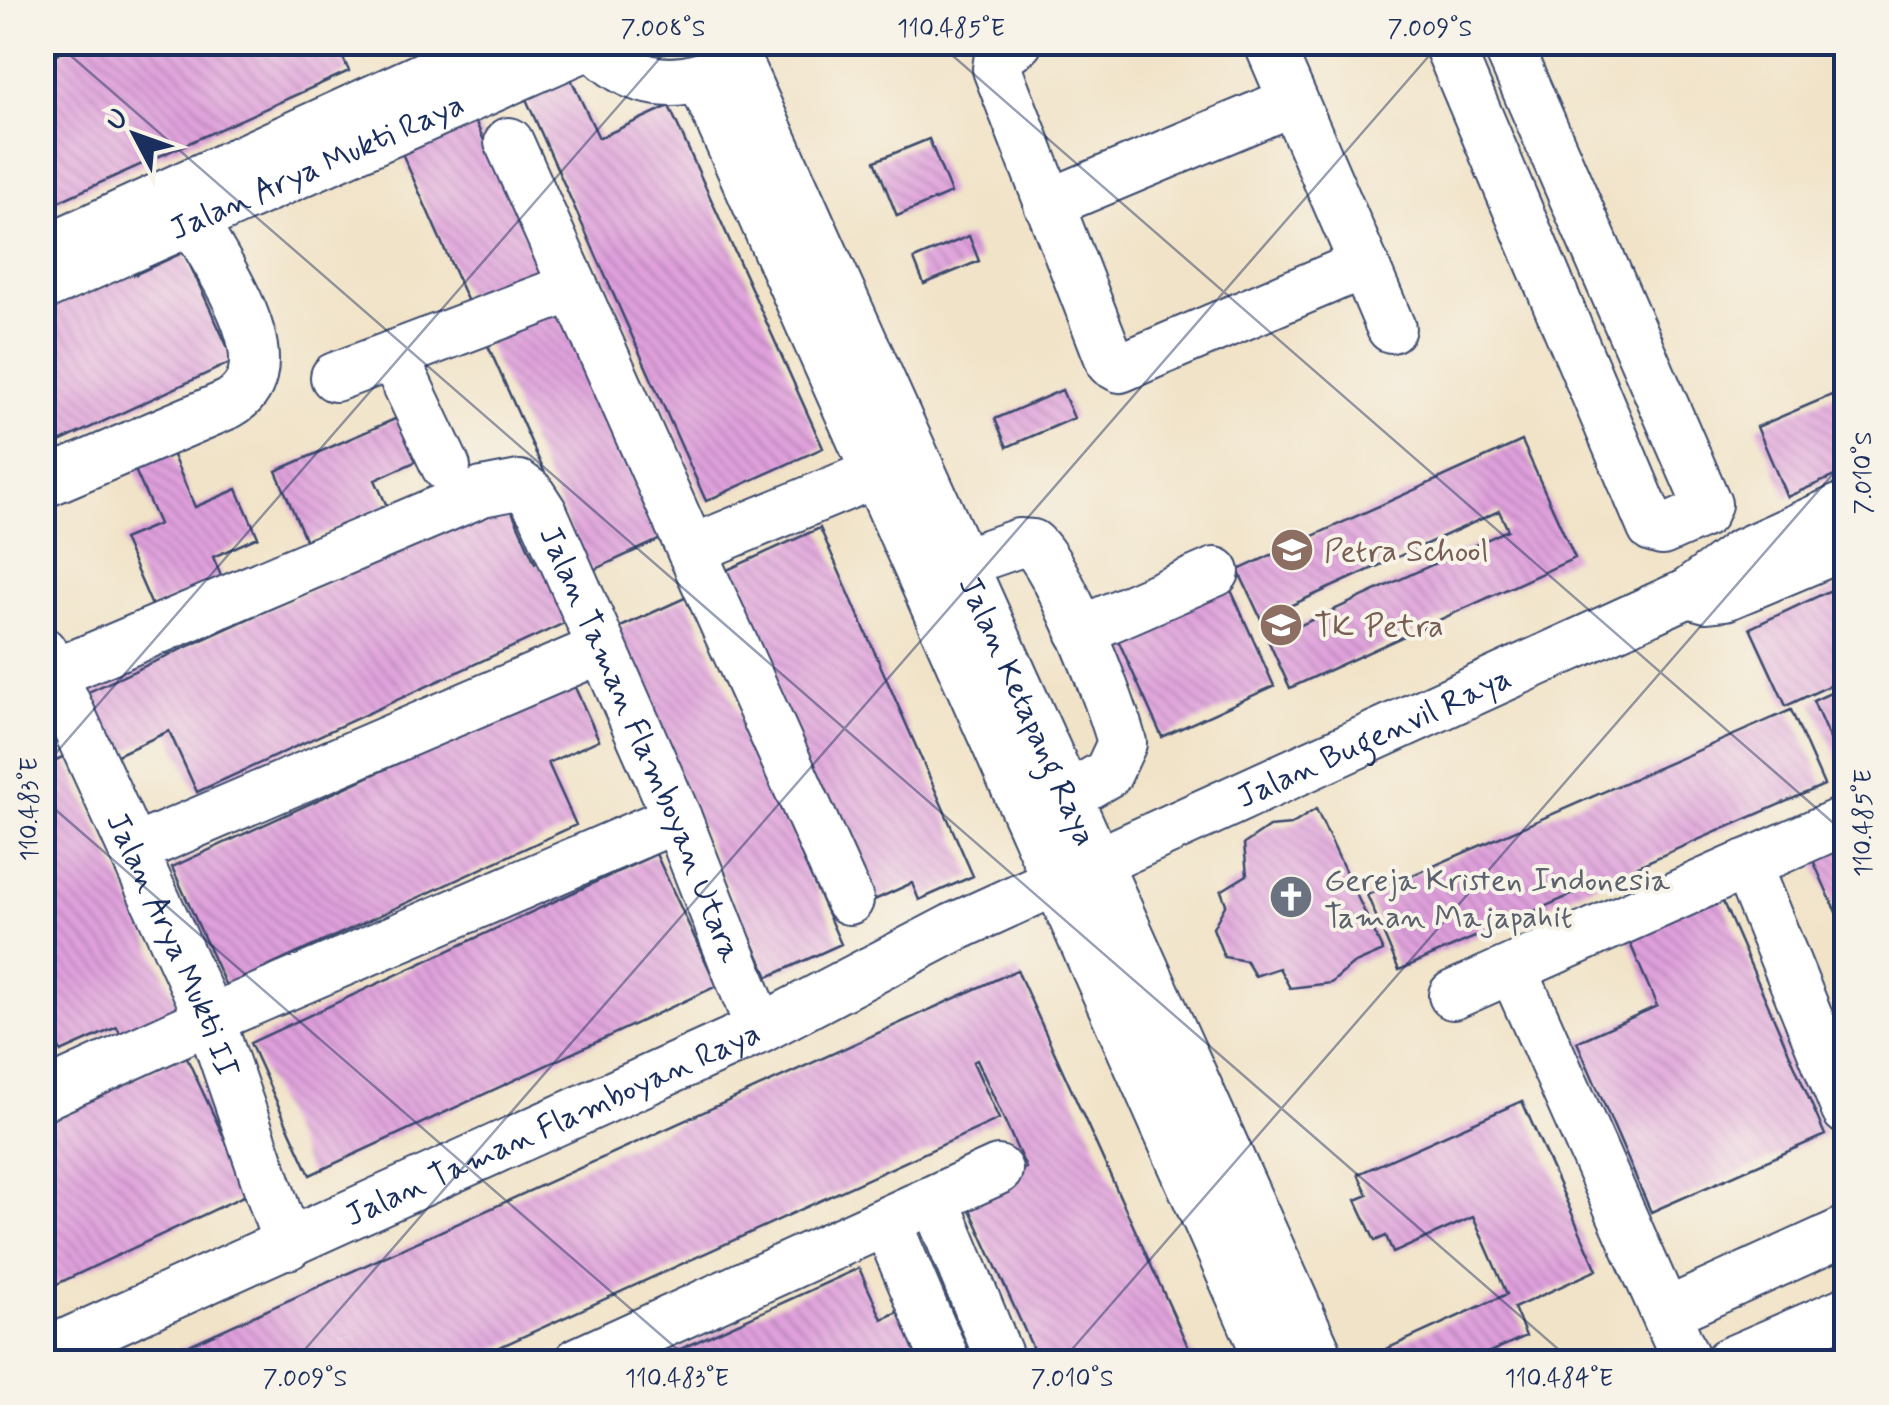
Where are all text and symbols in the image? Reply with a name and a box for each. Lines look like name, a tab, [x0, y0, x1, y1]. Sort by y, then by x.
text: 7.008°S	[620, 13, 706, 46]
text: 110.485°E	[897, 13, 1005, 46]
text: 7.009°S	[1388, 13, 1472, 46]
street label: Jalan Arya Mukti Raya	[163, 84, 471, 251]
north arrow	[85, 85, 185, 185]
text: U	[98, 101, 138, 139]
text: 7.010°S	[1848, 431, 1881, 515]
street label: Jalan Taman Flamboyan Utara	[528, 520, 751, 970]
school or university icon: Petra School	[1269, 527, 1315, 573]
place label: Petra School	[1324, 531, 1489, 573]
street label: Jalan Ketapang Raya	[948, 570, 1106, 853]
school or university icon: TK Petra	[1258, 602, 1304, 648]
place label: TK Petra	[1314, 606, 1444, 648]
street label: Jalan Bugenvil Raya	[1230, 657, 1518, 819]
text: 110.483°E	[14, 757, 47, 861]
text: 110.485°E	[1848, 769, 1881, 877]
street label: Jalan Arya Mukti II	[95, 806, 248, 1084]
place label: Gereja Kristen Indonesia Taman Majapahit	[1324, 860, 1671, 939]
church icon: Gereja Kristen Indonesia Taman Majapahit	[1268, 874, 1314, 920]
street label: Jalan Taman Flamboyan Raya	[339, 1013, 767, 1237]
text: 7.009°S	[263, 1363, 347, 1396]
text: 110.483°E	[625, 1363, 729, 1396]
text: 7.010°S	[1030, 1363, 1114, 1396]
text: 110.484°E	[1505, 1363, 1613, 1396]

